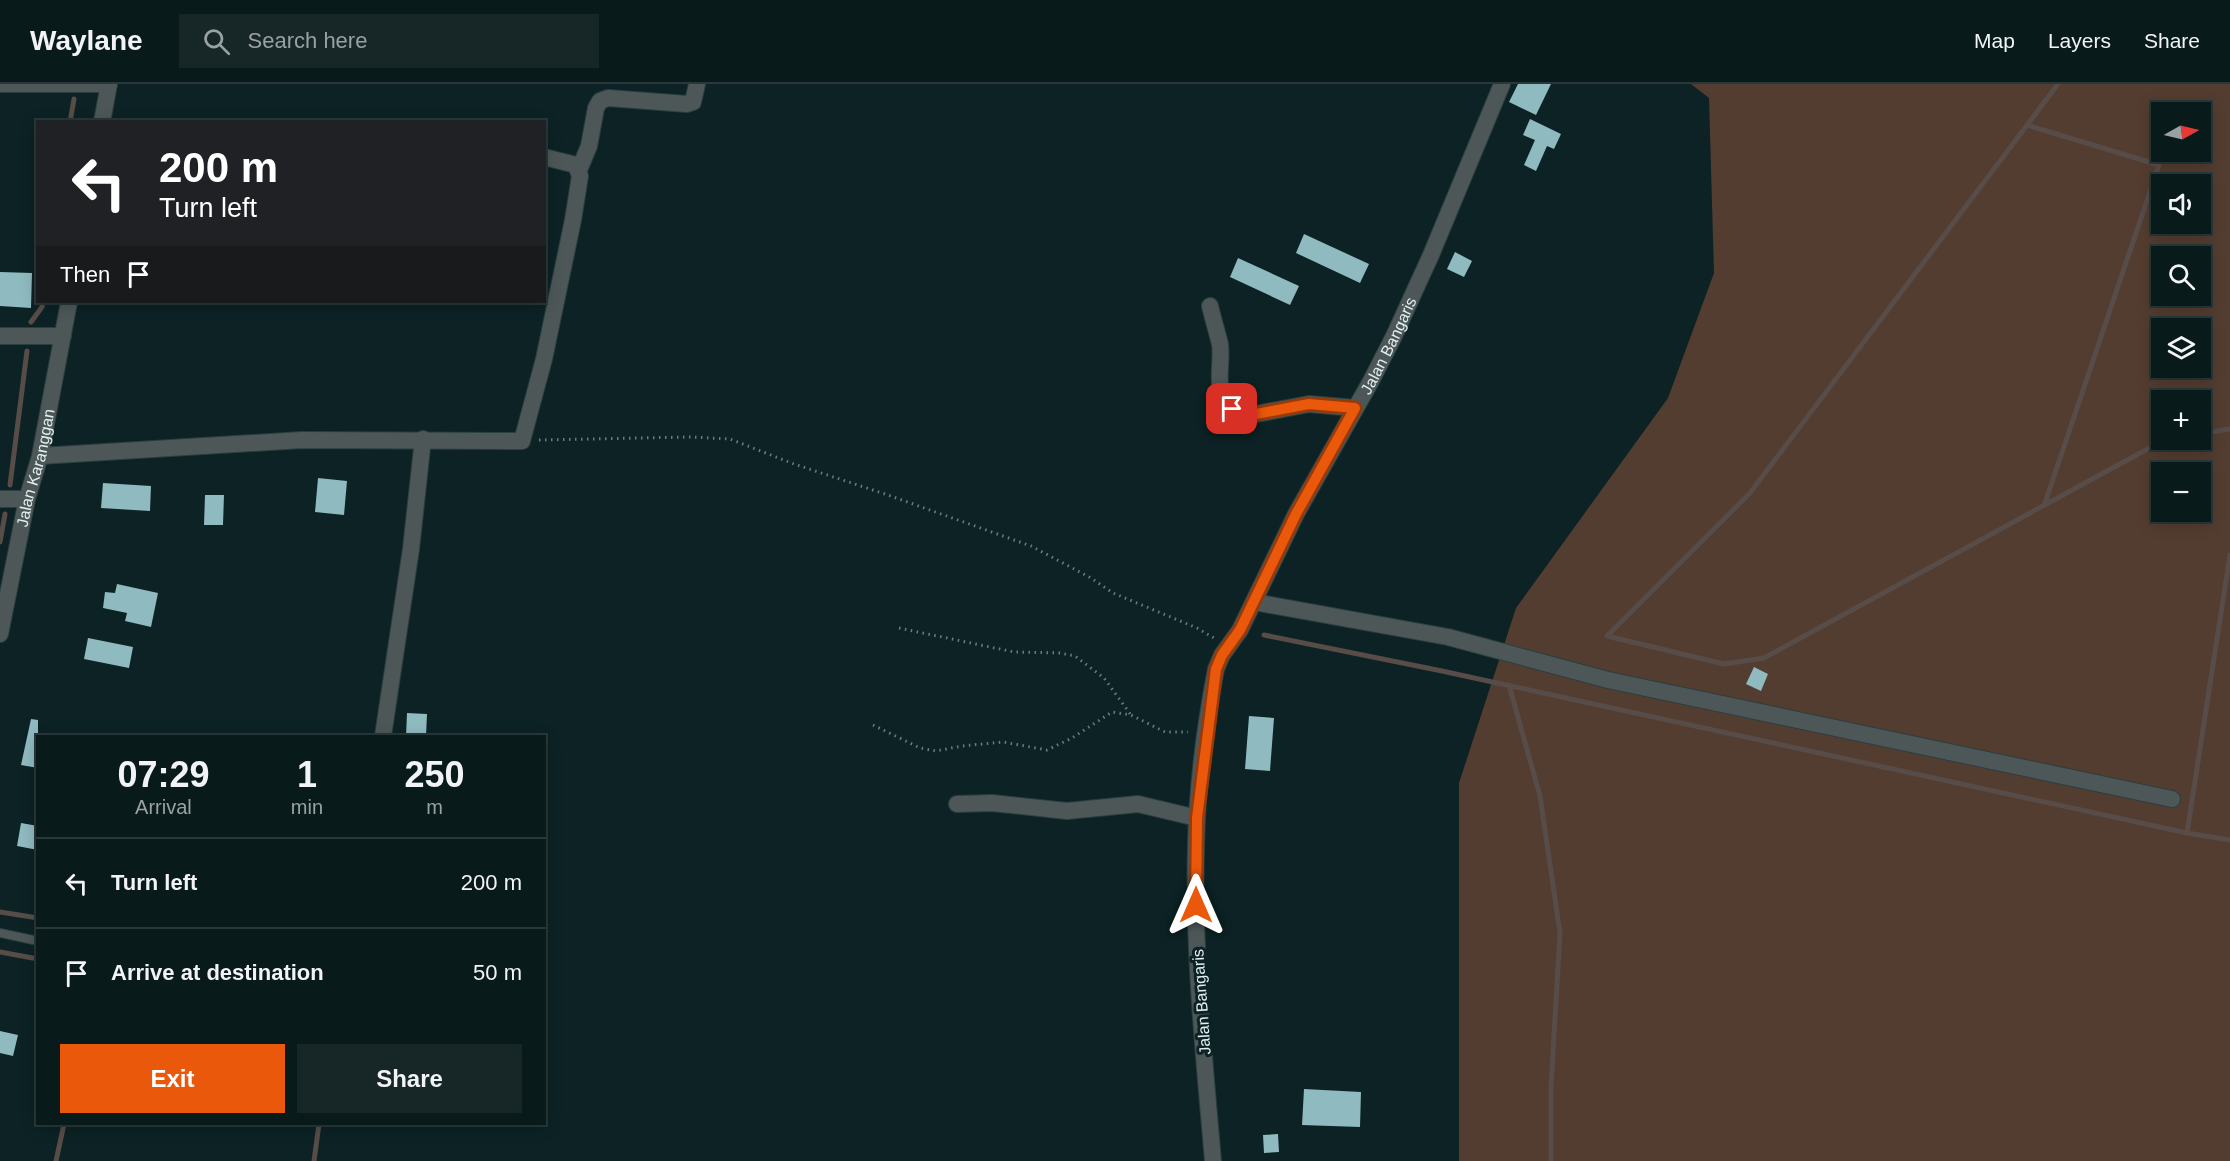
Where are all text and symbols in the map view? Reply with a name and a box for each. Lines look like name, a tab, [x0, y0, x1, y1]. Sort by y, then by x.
search box	[179, 14, 599, 68]
text: Waylane	[30, 25, 143, 56]
icon: search	[200, 25, 233, 58]
text: Search here	[248, 28, 367, 53]
text: Map	[1974, 29, 2015, 52]
text: Layers	[2048, 29, 2111, 52]
text: Share	[2144, 29, 2200, 52]
north arrow	[2151, 102, 2211, 162]
map controls	[2151, 102, 2211, 522]
icon: left	[60, 144, 138, 222]
text: 200 m	[159, 144, 278, 191]
button: sound	[2151, 174, 2211, 234]
text: Turn left	[159, 193, 257, 223]
button: search	[2151, 246, 2211, 306]
icon: arrive	[122, 258, 155, 291]
text: Then	[60, 262, 110, 287]
street label: Jalan Bangaris	[1357, 295, 1420, 397]
button: layers	[2151, 318, 2211, 378]
pin	[1206, 383, 1257, 434]
button: +	[2151, 390, 2211, 450]
icon: arrive	[1215, 392, 1248, 425]
street label: Jalan Karanggan	[14, 407, 58, 528]
button: −	[2151, 462, 2211, 522]
text: 07:29	[117, 754, 209, 795]
text: 1	[297, 754, 317, 795]
text: 250	[404, 754, 465, 795]
text: Arrival	[135, 796, 192, 818]
text: min	[291, 796, 323, 818]
text: m	[426, 796, 443, 818]
icon: left	[60, 867, 93, 900]
text: Turn left	[111, 870, 197, 895]
text: 200 m	[461, 870, 522, 895]
position arrow	[1164, 873, 1228, 937]
street label: Jalan Bangaris	[1189, 949, 1214, 1055]
icon: arrive	[60, 957, 93, 990]
text: Arrive at destination	[111, 960, 324, 985]
text: 50 m	[473, 960, 522, 985]
button: Exit	[60, 1044, 285, 1113]
button: Share	[297, 1044, 522, 1113]

